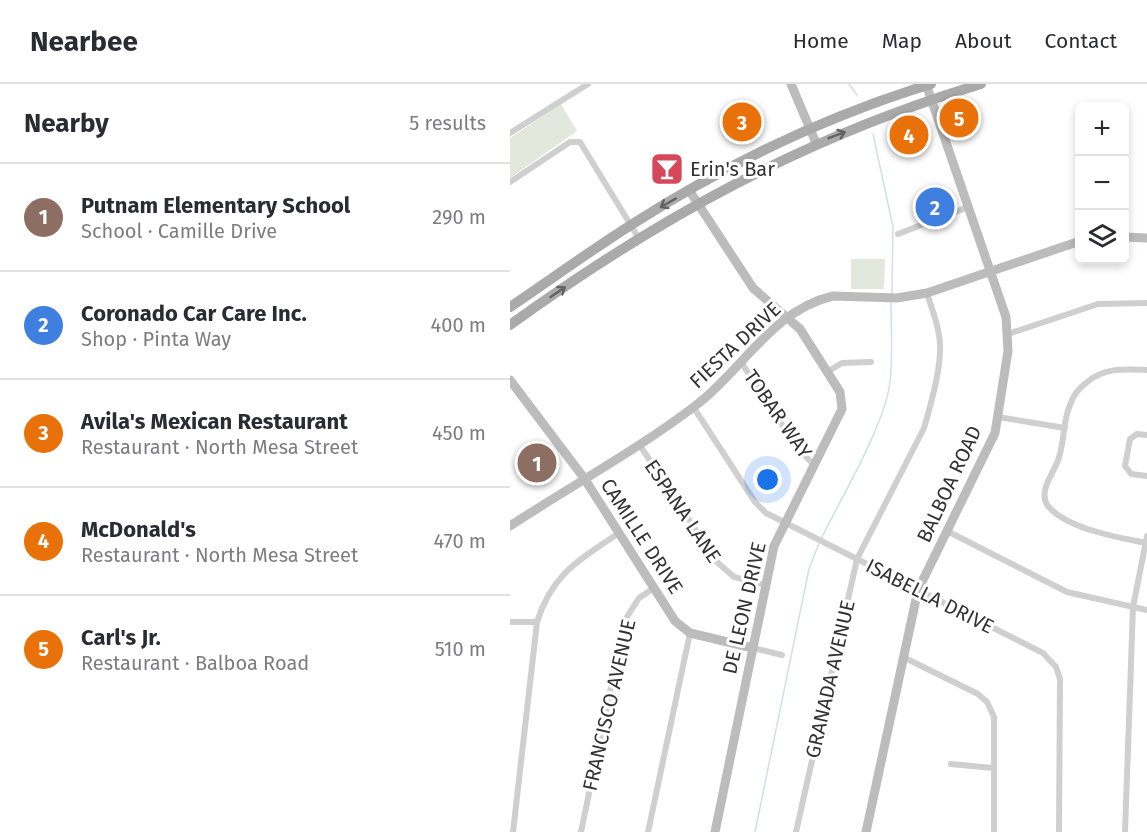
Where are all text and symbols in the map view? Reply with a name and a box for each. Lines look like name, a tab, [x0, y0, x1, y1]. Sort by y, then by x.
text: Nearbee	[30, 25, 138, 58]
text: Home	[793, 28, 849, 54]
text: Map	[882, 28, 922, 54]
text: About	[955, 28, 1012, 54]
text: Contact	[1045, 28, 1117, 54]
pin: 5	[940, 96, 978, 141]
pin: 3	[722, 99, 762, 144]
map controls	[1075, 102, 1129, 264]
button: +	[1075, 102, 1129, 156]
text: Nearby	[24, 108, 109, 139]
text: 5 results	[409, 111, 486, 135]
pin: 4	[890, 112, 928, 158]
one-way arrow	[827, 129, 846, 140]
bar icon: Erin's Bar	[649, 151, 685, 187]
button: −	[1075, 156, 1129, 210]
place label: Erin's Bar	[690, 157, 775, 181]
pin: 2	[916, 184, 954, 230]
text: Putnam Elementary School	[81, 192, 350, 219]
one-way arrow	[660, 197, 677, 209]
text: 1	[39, 205, 48, 229]
text: 290 m	[432, 205, 486, 229]
button: layers	[1075, 210, 1129, 264]
text: School · Camille Drive	[81, 219, 277, 243]
one-way arrow	[549, 286, 566, 298]
street label: FIESTA DRIVE	[685, 297, 785, 393]
text: Coronado Car Care Inc.	[81, 300, 307, 327]
text: 2	[38, 313, 49, 337]
text: 400 m	[431, 313, 486, 337]
text: Shop · Pinta Way	[81, 327, 231, 351]
street label: TOBAR WAY	[739, 365, 817, 463]
text: Avila's Mexican Restaurant	[81, 408, 348, 435]
text: 3	[38, 421, 49, 445]
text: 450 m	[432, 421, 486, 445]
street label: BALBOA ROAD	[912, 422, 986, 546]
text: Restaurant · North Mesa Street	[81, 435, 358, 459]
pin: 1	[518, 440, 556, 485]
street label: ESPANA LANE	[640, 455, 726, 567]
your location	[753, 465, 782, 494]
street label: CAMILLE DRIVE	[596, 474, 688, 598]
text: McDonald's	[81, 516, 196, 543]
text: 4	[38, 529, 49, 553]
text: 470 m	[434, 529, 486, 553]
street label: DE LEON DRIVE	[717, 540, 771, 676]
text: Restaurant · North Mesa Street	[81, 543, 358, 567]
street label: ISABELLA DRIVE	[862, 553, 998, 639]
street label: GRANADA AVENUE	[800, 598, 860, 760]
street label: FRANCISCO AVENUE	[578, 617, 640, 793]
text: Carl's Jr.	[81, 624, 161, 651]
text: 5	[38, 637, 49, 661]
text: 510 m	[435, 637, 486, 661]
text: Restaurant · Balboa Road	[81, 651, 309, 675]

